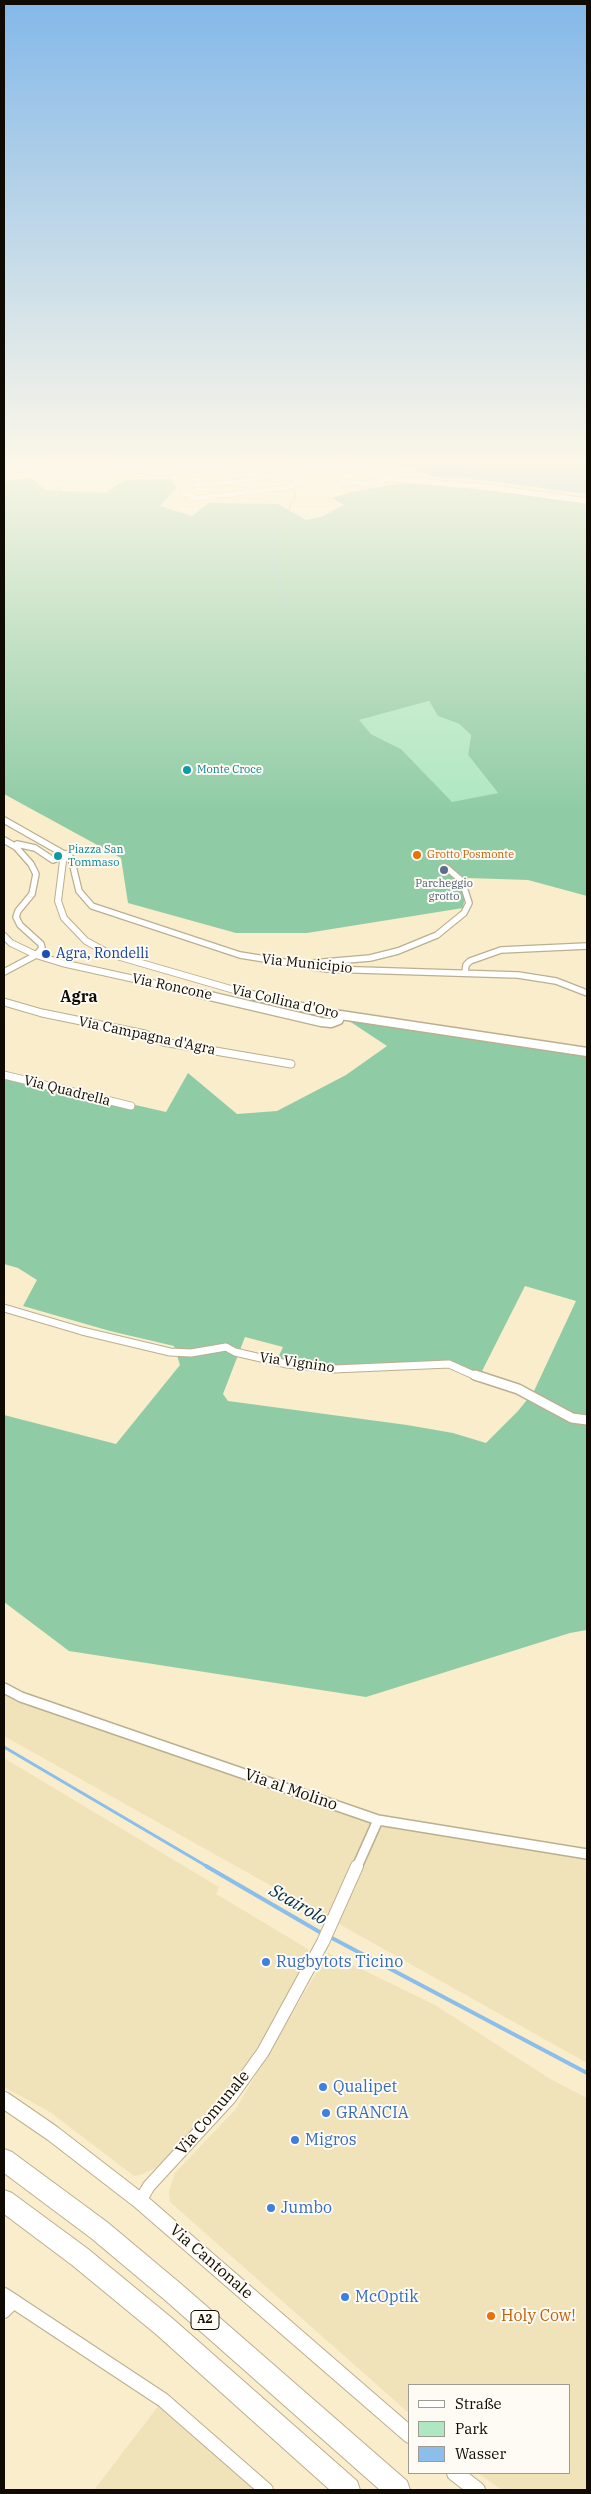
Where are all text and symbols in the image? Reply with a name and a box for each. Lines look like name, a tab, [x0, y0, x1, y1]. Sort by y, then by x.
place label: Monte Croce	[197, 763, 262, 777]
marker: Monte Croce	[181, 764, 193, 776]
place label: Piazza San Tommaso	[68, 843, 124, 869]
place label: Grotto Posmonte	[427, 848, 514, 862]
marker: Grotto Posmonte	[411, 849, 423, 861]
marker: Piazza San Tommaso	[52, 850, 64, 862]
marker: Parcheggio grotto	[438, 864, 450, 876]
place label: Parcheggio grotto	[415, 877, 473, 903]
place label: Agra, Rondelli	[56, 946, 149, 962]
marker: Agra, Rondelli	[40, 948, 52, 960]
street label: Via Municipio	[261, 951, 353, 977]
street label: Via Roncone	[130, 970, 214, 1004]
street label: Via Collina d'Oro	[230, 981, 340, 1023]
district label: Agra	[60, 987, 98, 1007]
street label: Via Campagna d'Agra	[77, 1013, 217, 1059]
street label: Via Quadrella	[22, 1072, 112, 1110]
street label: Via Vignino	[258, 1349, 336, 1377]
street label: Via al Molino	[242, 1765, 340, 1815]
water label: Scairolo	[265, 1880, 331, 1930]
place label: Rugbytots Ticino	[276, 1952, 403, 1972]
marker: Rugbytots Ticino	[260, 1956, 272, 1968]
street label: Via Comunale	[172, 2067, 254, 2159]
place label: Qualipet	[333, 2077, 397, 2097]
marker: Qualipet	[317, 2081, 329, 2093]
place label: GRANCIA	[336, 2103, 409, 2123]
marker: GRANCIA	[320, 2107, 332, 2119]
place label: Migros	[305, 2130, 357, 2150]
marker: Migros	[289, 2134, 301, 2146]
place label: Jumbo	[281, 2198, 332, 2218]
marker: Jumbo	[265, 2202, 277, 2214]
street label: Via Cantonale	[165, 2221, 257, 2303]
place label: McOptik	[355, 2287, 419, 2307]
marker: McOptik	[339, 2291, 351, 2303]
place label: Holy Cow!	[501, 2306, 576, 2326]
road number: A2	[191, 2310, 219, 2330]
marker: Holy Cow!	[485, 2310, 497, 2322]
legend	[408, 2384, 571, 2474]
text: Straße	[455, 2394, 502, 2413]
text: Park	[455, 2419, 488, 2438]
text: Wasser	[455, 2444, 506, 2463]

